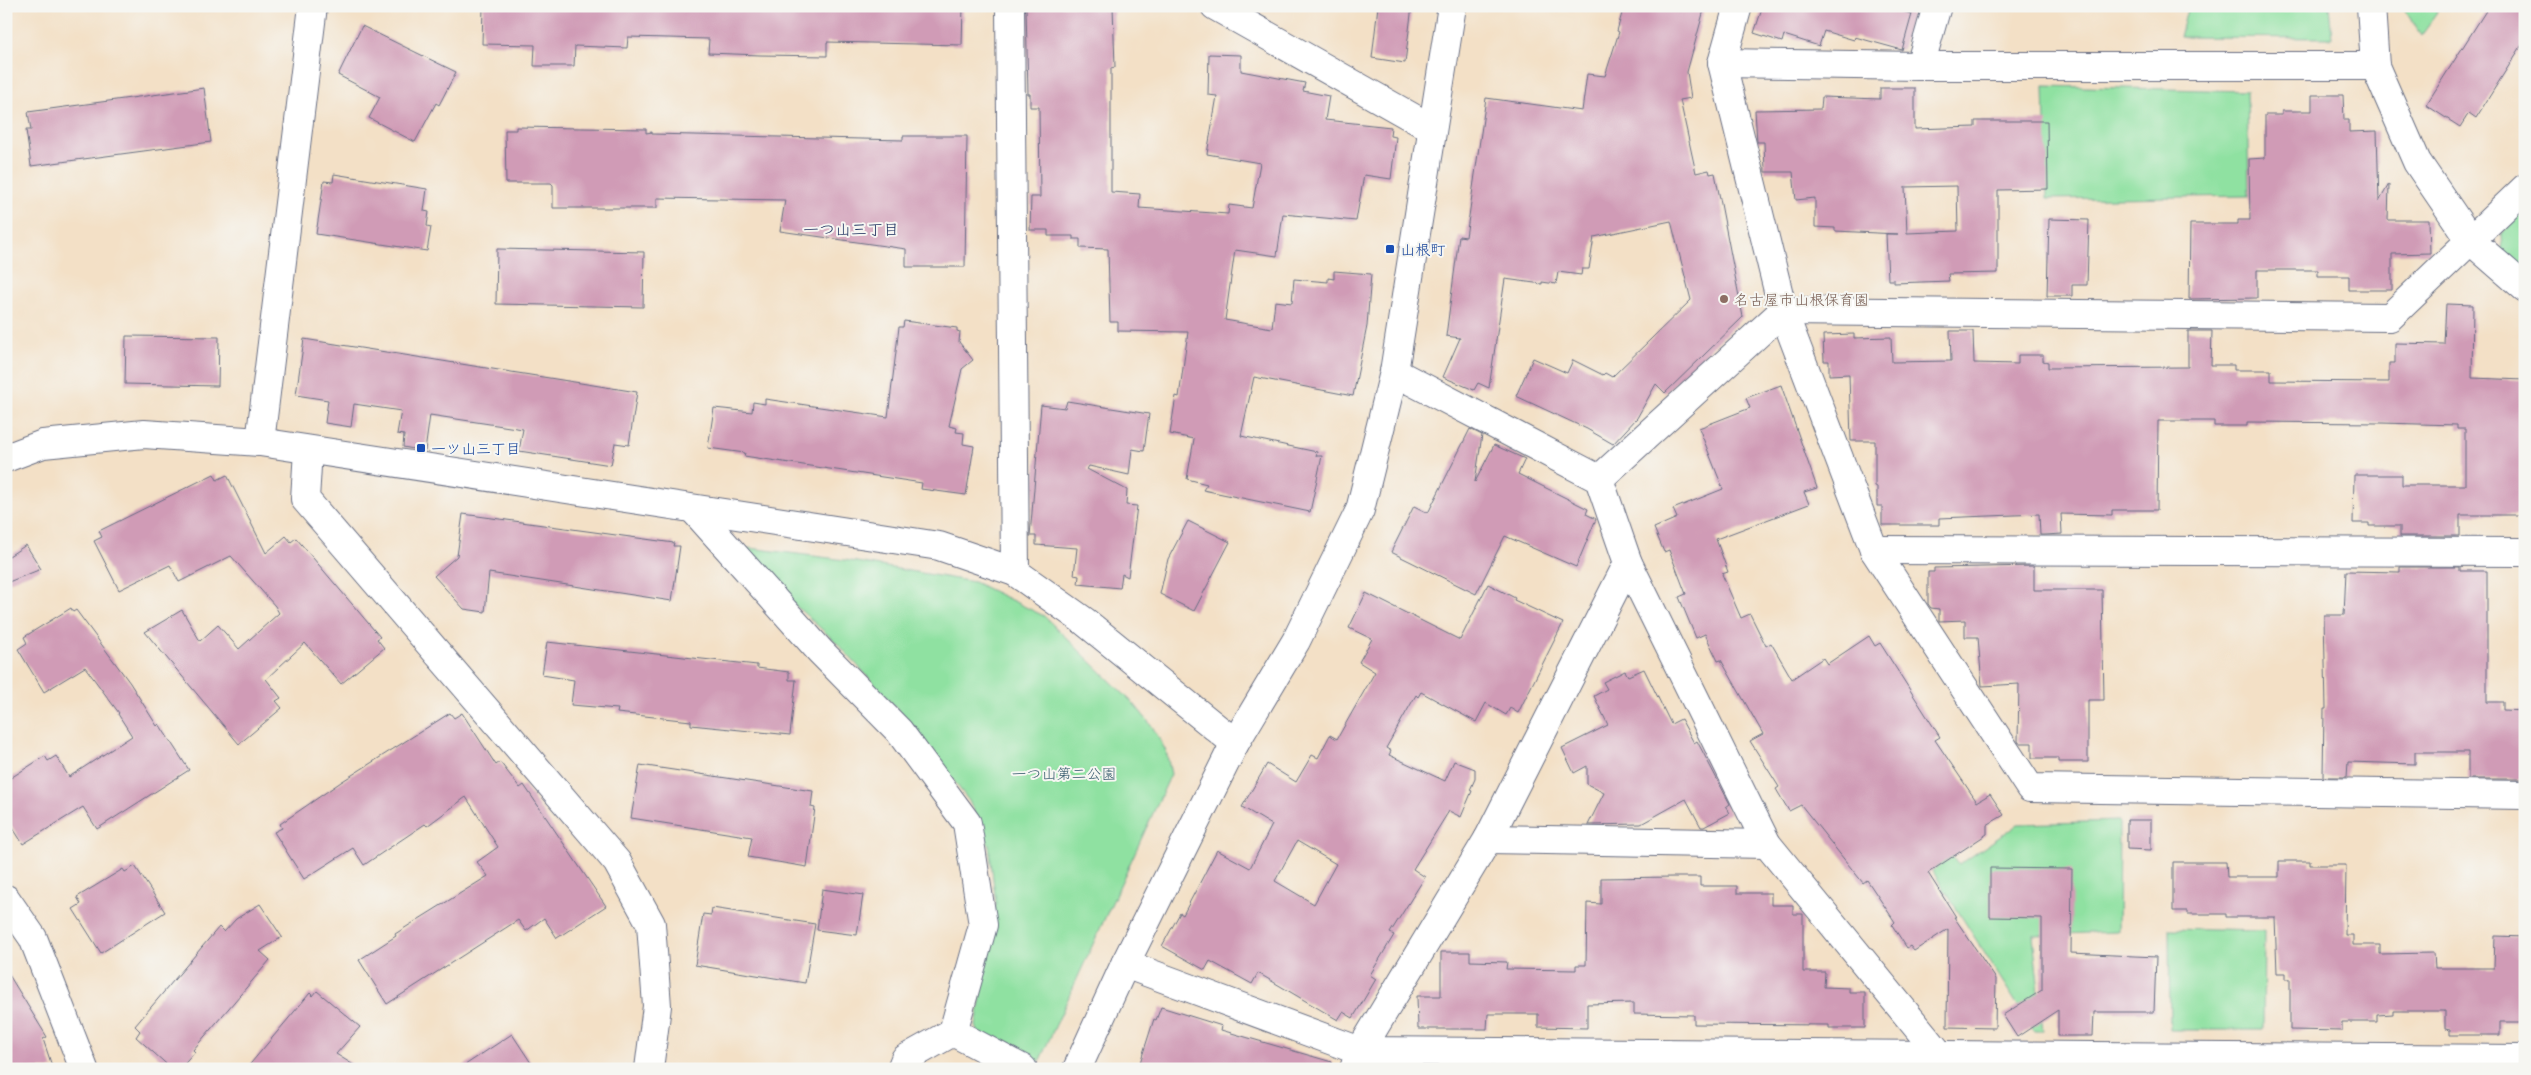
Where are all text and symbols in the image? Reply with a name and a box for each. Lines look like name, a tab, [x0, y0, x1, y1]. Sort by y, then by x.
district label: 一つ山三丁目	[803, 219, 899, 239]
place label: 山根町	[1400, 240, 1446, 259]
marker: 山根町	[1384, 243, 1396, 255]
place label: 名古屋市山根保育園	[1734, 290, 1869, 309]
marker: 名古屋市山根保育園	[1718, 293, 1730, 305]
place label: 一ツ山三丁目	[431, 439, 521, 458]
marker: 一ツ山三丁目	[415, 442, 427, 454]
park label: 一つ山第二公園	[1011, 764, 1117, 783]

